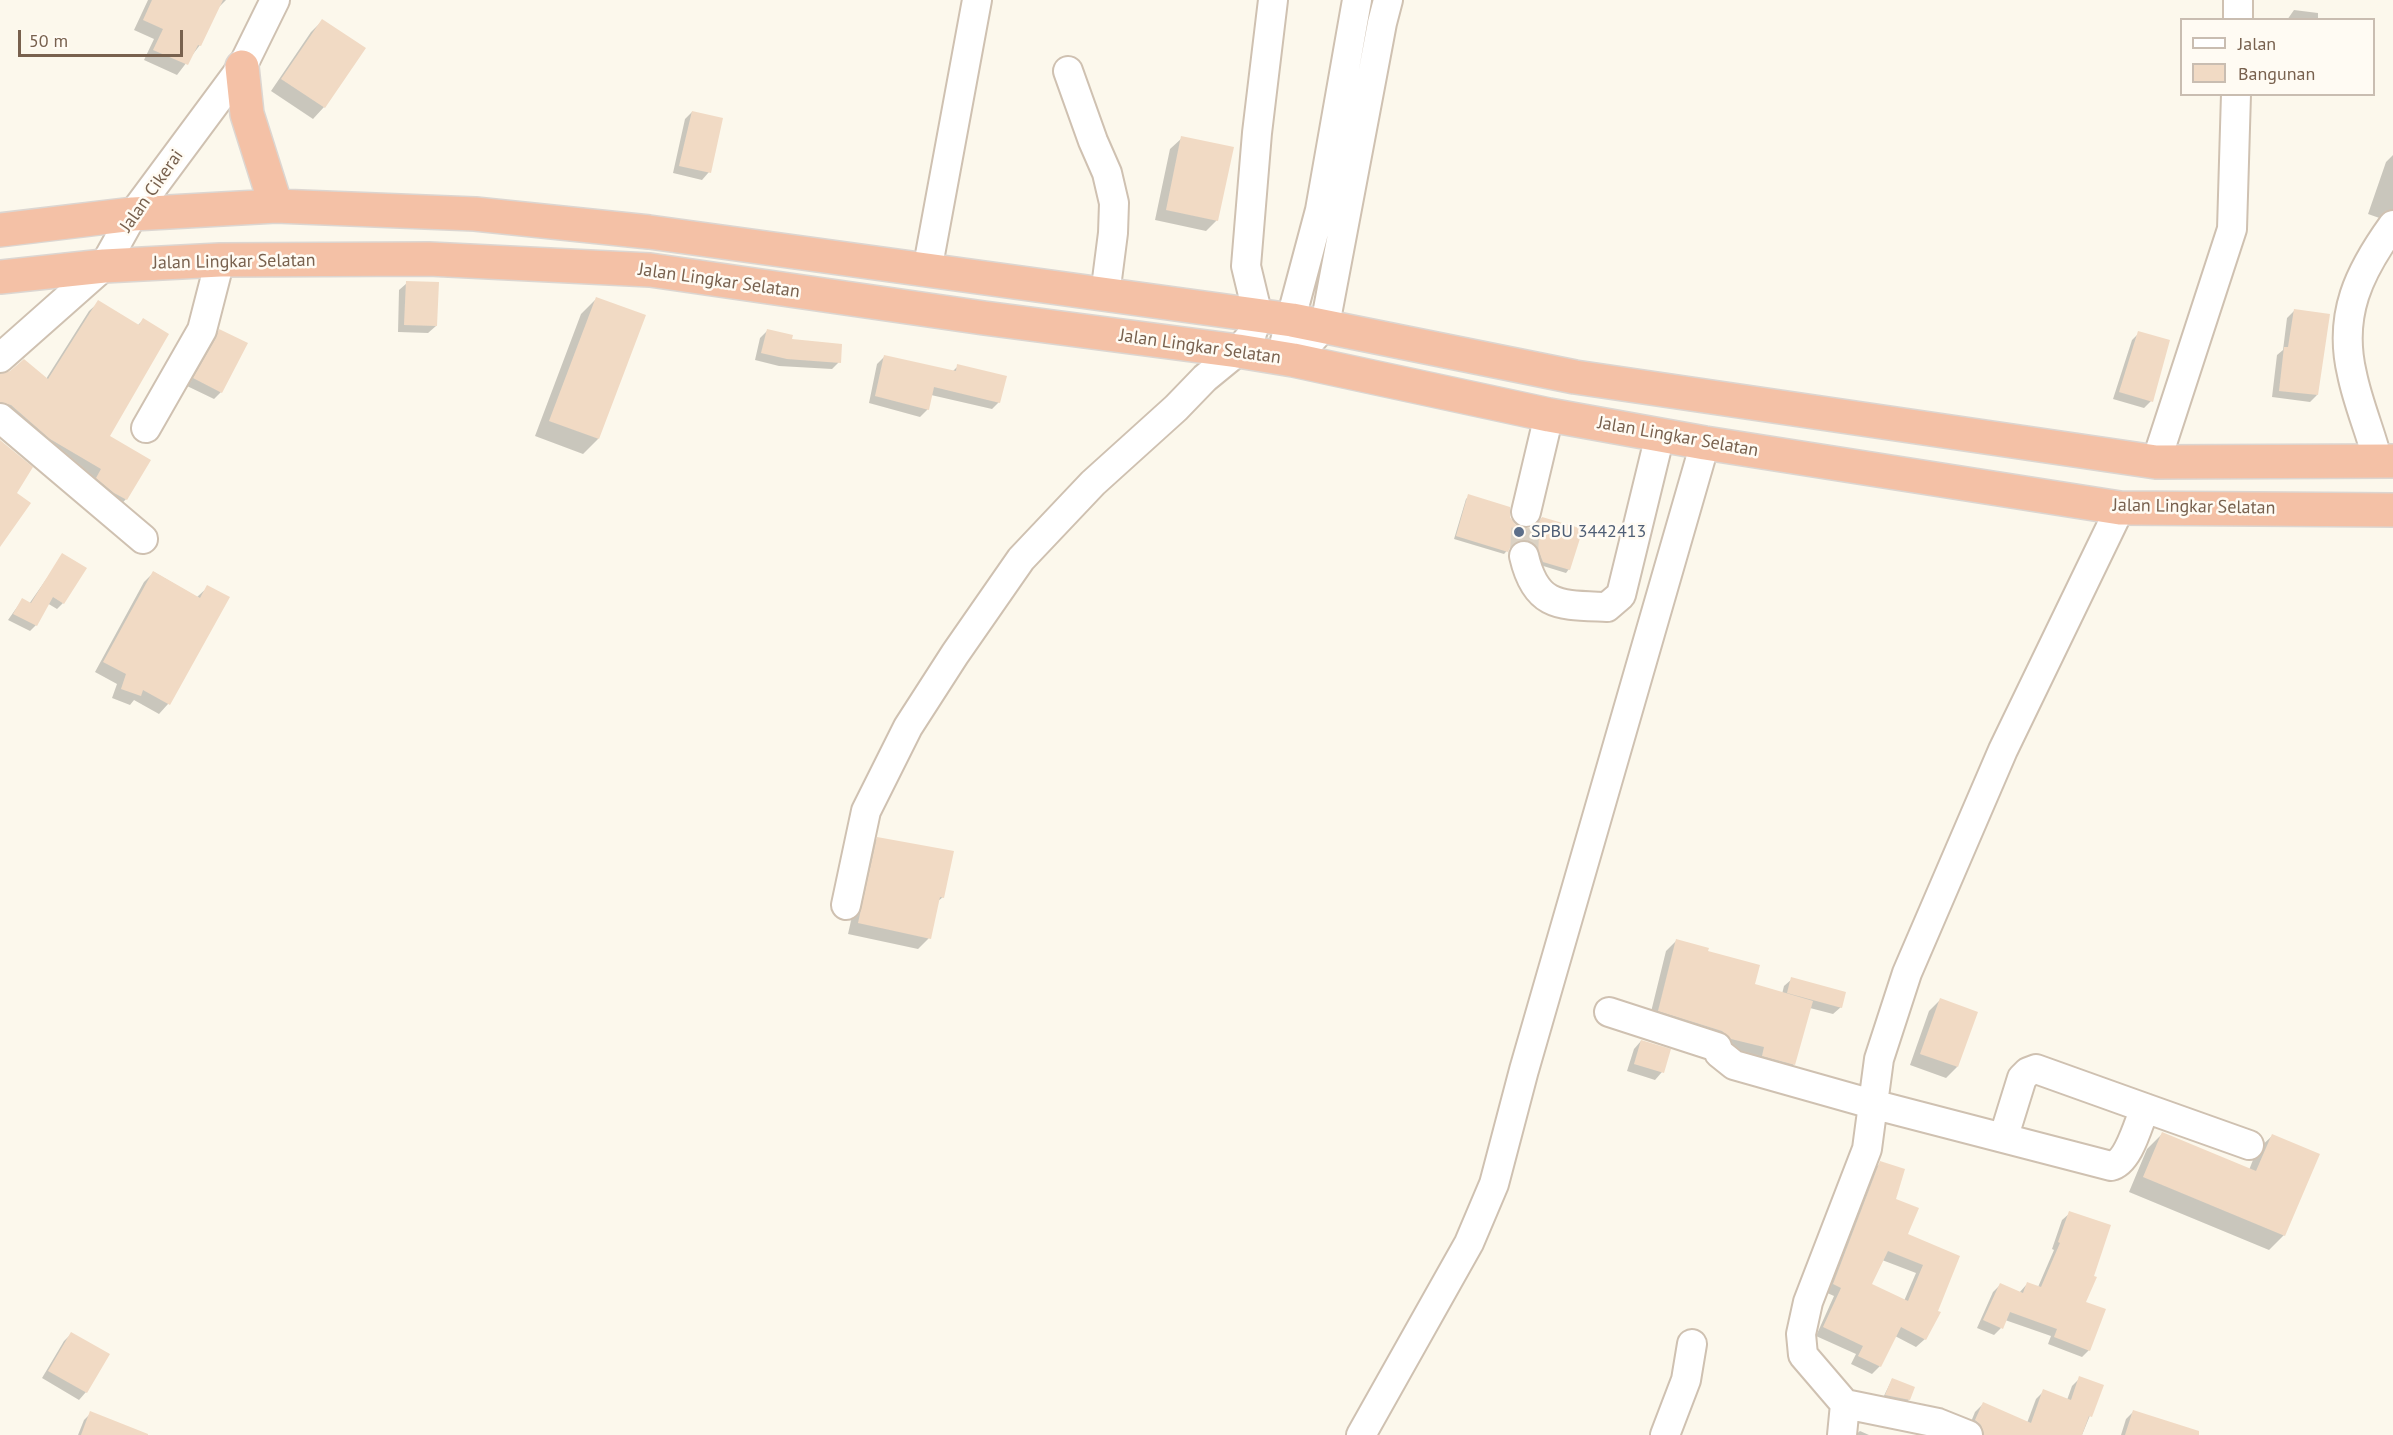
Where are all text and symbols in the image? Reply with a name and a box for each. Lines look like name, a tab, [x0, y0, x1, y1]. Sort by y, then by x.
scale bar	[21, 18, 186, 56]
legend	[2180, 18, 2375, 96]
text: 50 m	[29, 29, 68, 52]
text: Jalan	[2238, 32, 2276, 55]
text: Bangunan	[2238, 62, 2315, 85]
street label: Jalan Cikerai	[116, 146, 188, 236]
street label: Jalan Lingkar Selatan	[152, 250, 316, 274]
street label: Jalan Lingkar Selatan	[637, 259, 801, 303]
street label: Jalan Lingkar Selatan	[1118, 325, 1282, 369]
street label: Jalan Lingkar Selatan	[1596, 412, 1760, 462]
street label: Jalan Lingkar Selatan	[2112, 495, 2276, 519]
place label: SPBU 3442413	[1531, 521, 1646, 543]
marker: SPBU 3442413	[1512, 525, 1526, 539]

